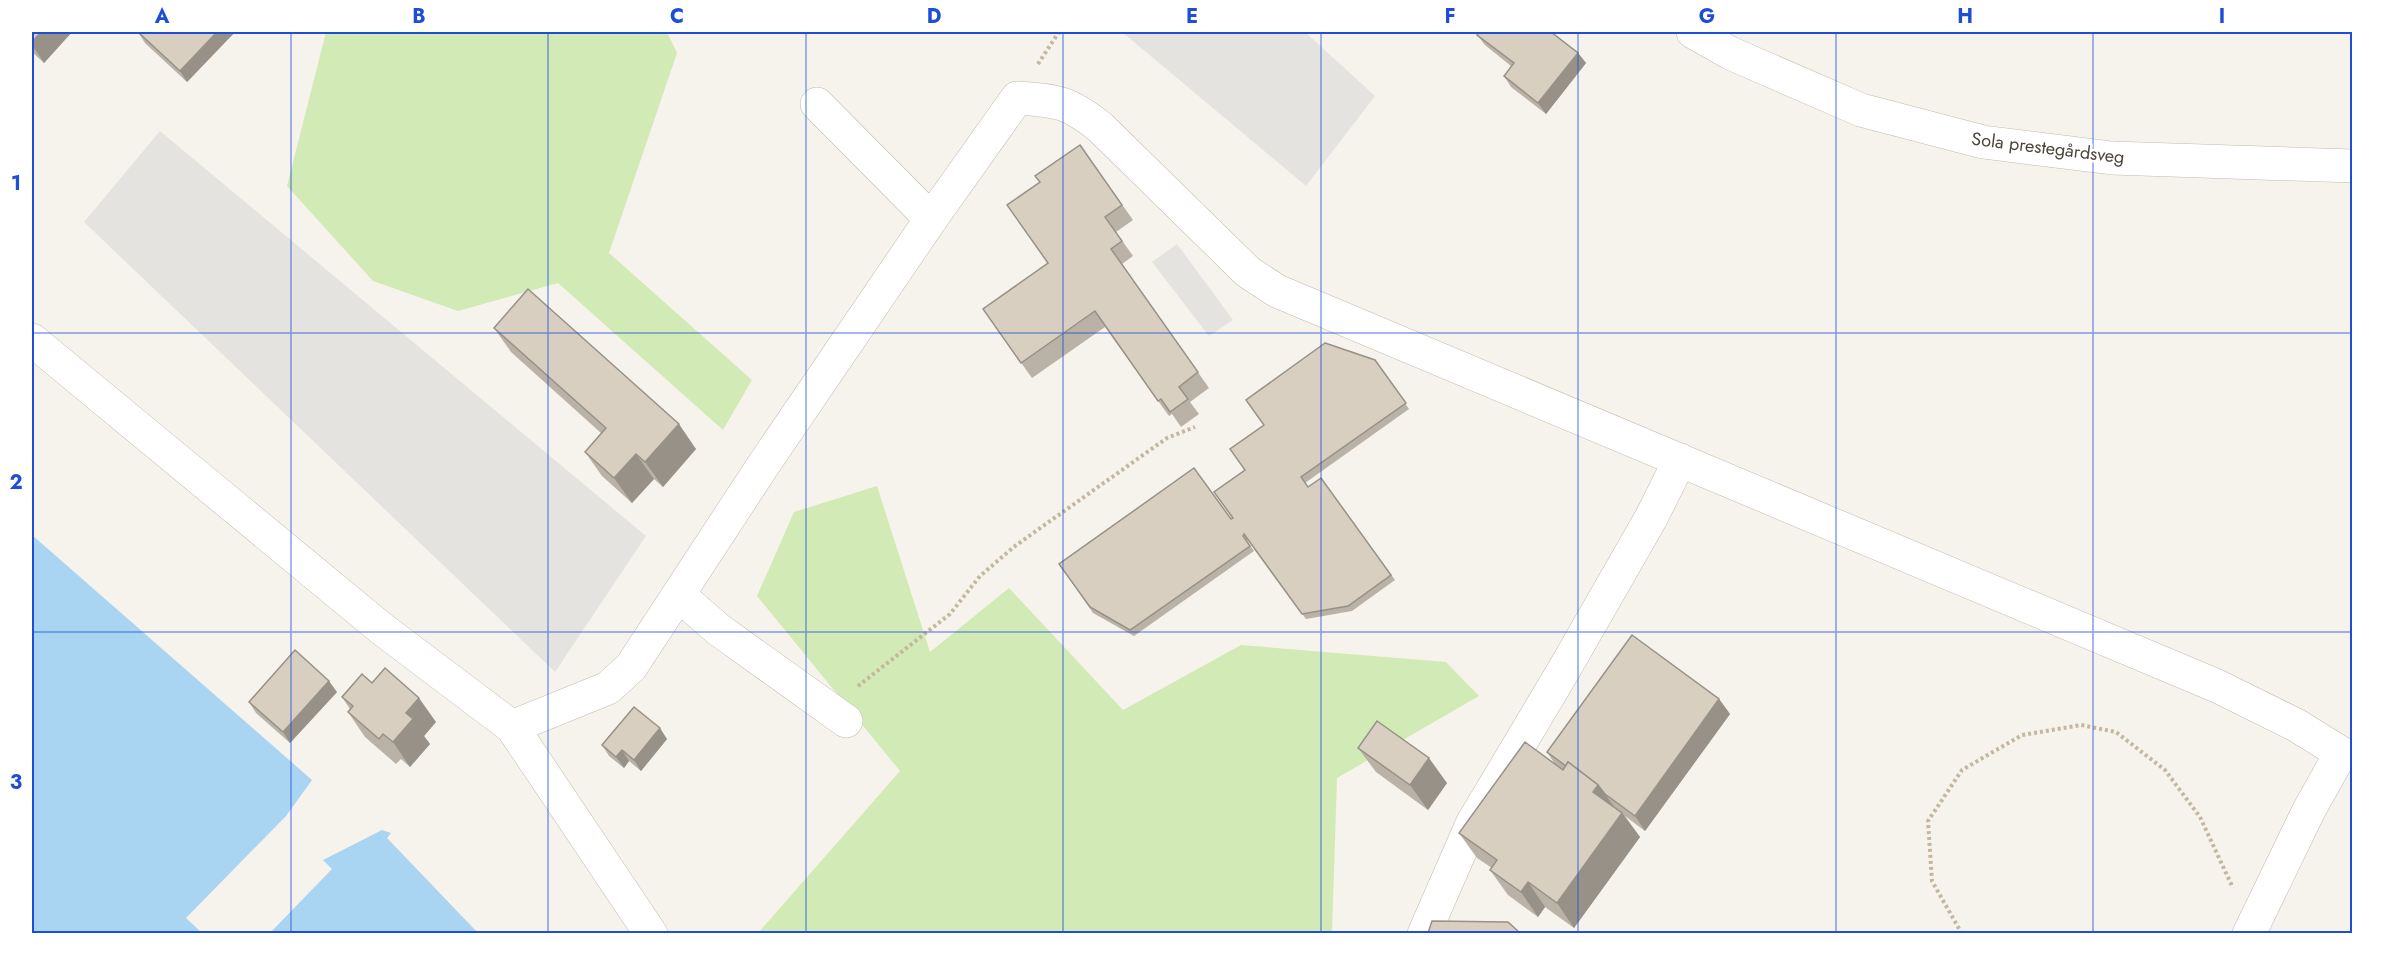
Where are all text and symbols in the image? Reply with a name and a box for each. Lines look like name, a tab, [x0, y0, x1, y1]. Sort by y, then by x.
text: A	[154, 2, 170, 31]
text: B	[412, 2, 426, 31]
text: C	[670, 2, 684, 31]
text: D	[927, 2, 941, 31]
text: E	[1186, 2, 1198, 31]
text: F	[1444, 2, 1456, 31]
text: G	[1699, 2, 1715, 31]
text: H	[1957, 2, 1973, 31]
text: I	[2219, 2, 2225, 31]
street label: Sola prestegårdsveg	[1970, 126, 2126, 170]
text: 1	[11, 169, 21, 198]
text: 2	[9, 468, 23, 497]
text: 3	[10, 768, 22, 797]

